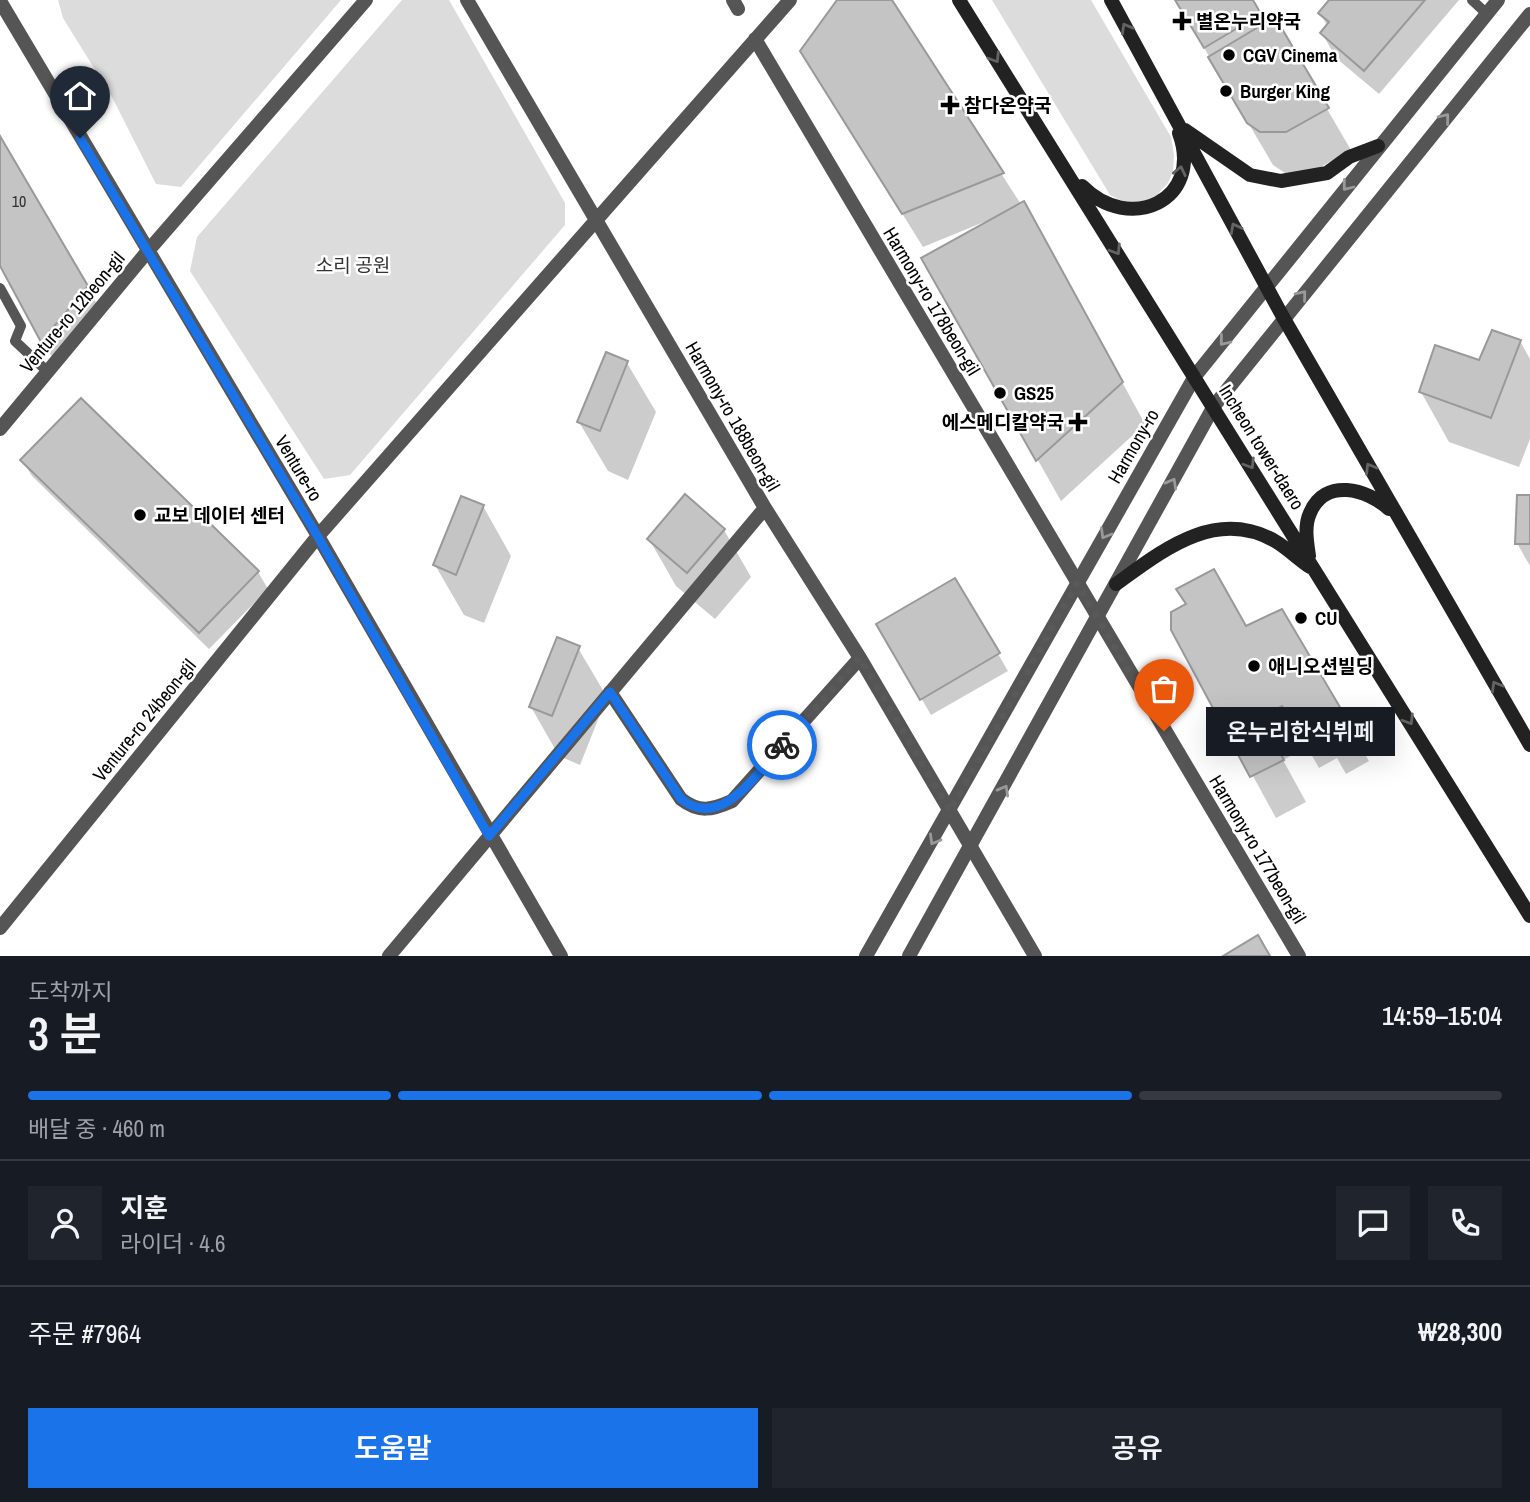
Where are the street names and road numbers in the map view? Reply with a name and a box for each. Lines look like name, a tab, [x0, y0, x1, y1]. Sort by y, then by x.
street label: Harmony-ro 178beon-gil	[877, 222, 987, 380]
street label: Venture-ro 12beon-gil	[14, 246, 130, 378]
street label: Harmony-ro 188beon-gil	[680, 336, 786, 496]
street label: Incheon tower-daero	[1213, 380, 1311, 514]
street label: Harmony-ro	[1101, 404, 1165, 488]
street label: Venture-ro	[269, 430, 329, 506]
street label: Venture-ro 24beon-gil	[86, 653, 202, 787]
street label: Harmony-ro 177beon-gil	[1203, 770, 1313, 928]

